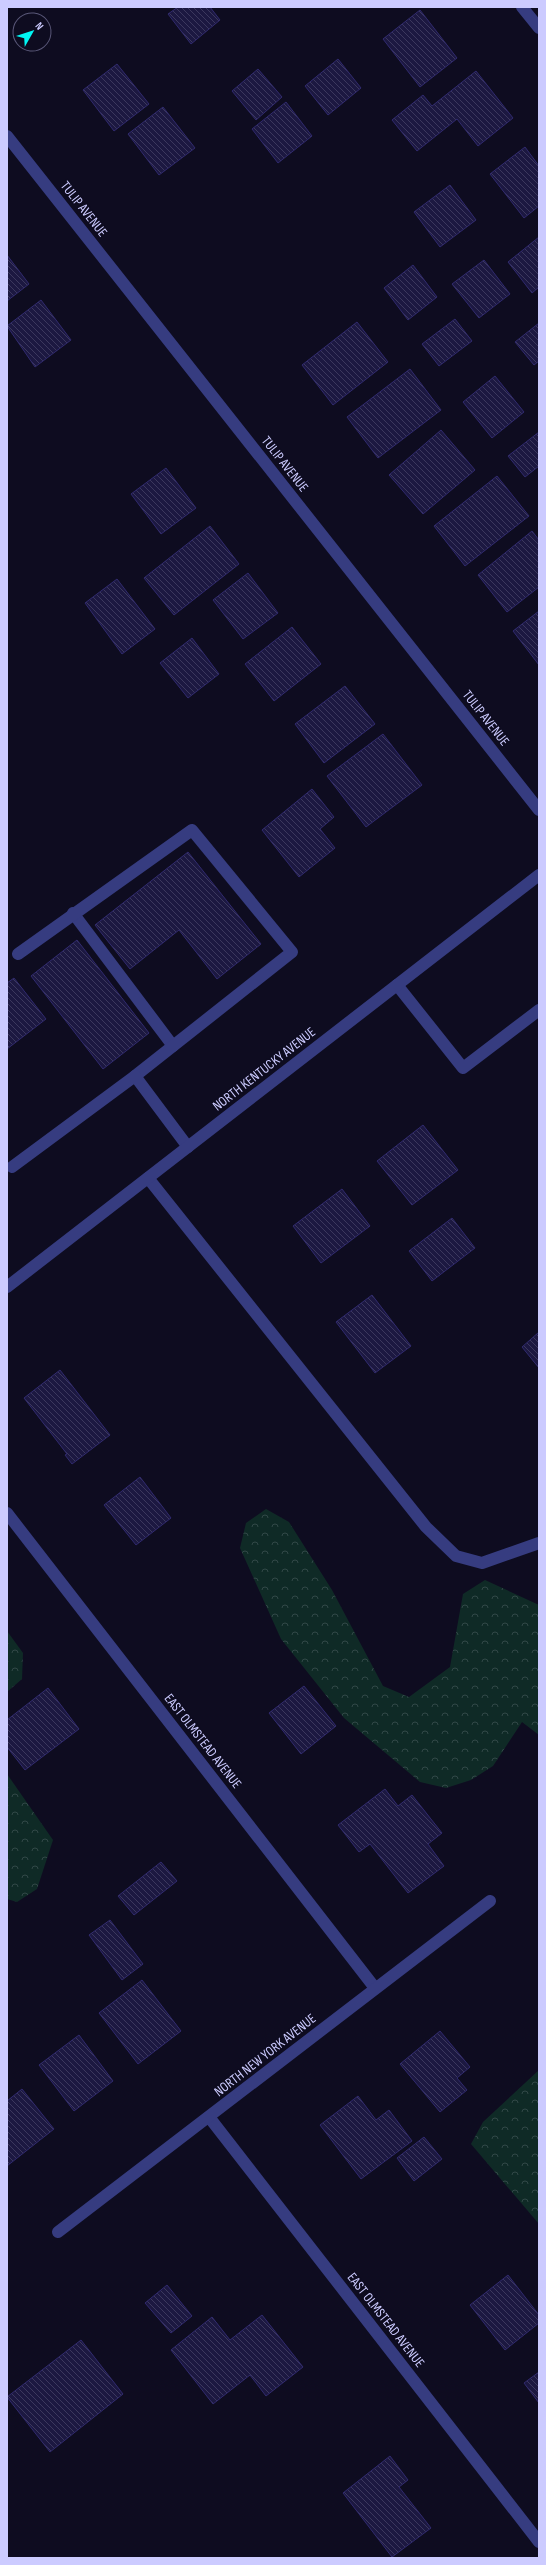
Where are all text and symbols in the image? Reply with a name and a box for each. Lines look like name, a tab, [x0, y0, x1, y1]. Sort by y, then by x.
north arrow	[12, 12, 52, 52]
text: N	[32, 20, 46, 32]
street label: TULIP AVENUE	[57, 178, 111, 241]
street label: TULIP AVENUE	[258, 433, 312, 496]
street label: TULIP AVENUE	[459, 687, 513, 750]
street label: NORTH KENTUCKY AVENUE	[209, 1023, 319, 1114]
street label: EAST OLMSTEAD AVENUE	[161, 1690, 245, 1792]
street label: NORTH NEW YORK AVENUE	[211, 2010, 320, 2100]
street label: EAST OLMSTEAD AVENUE	[344, 2269, 428, 2371]

